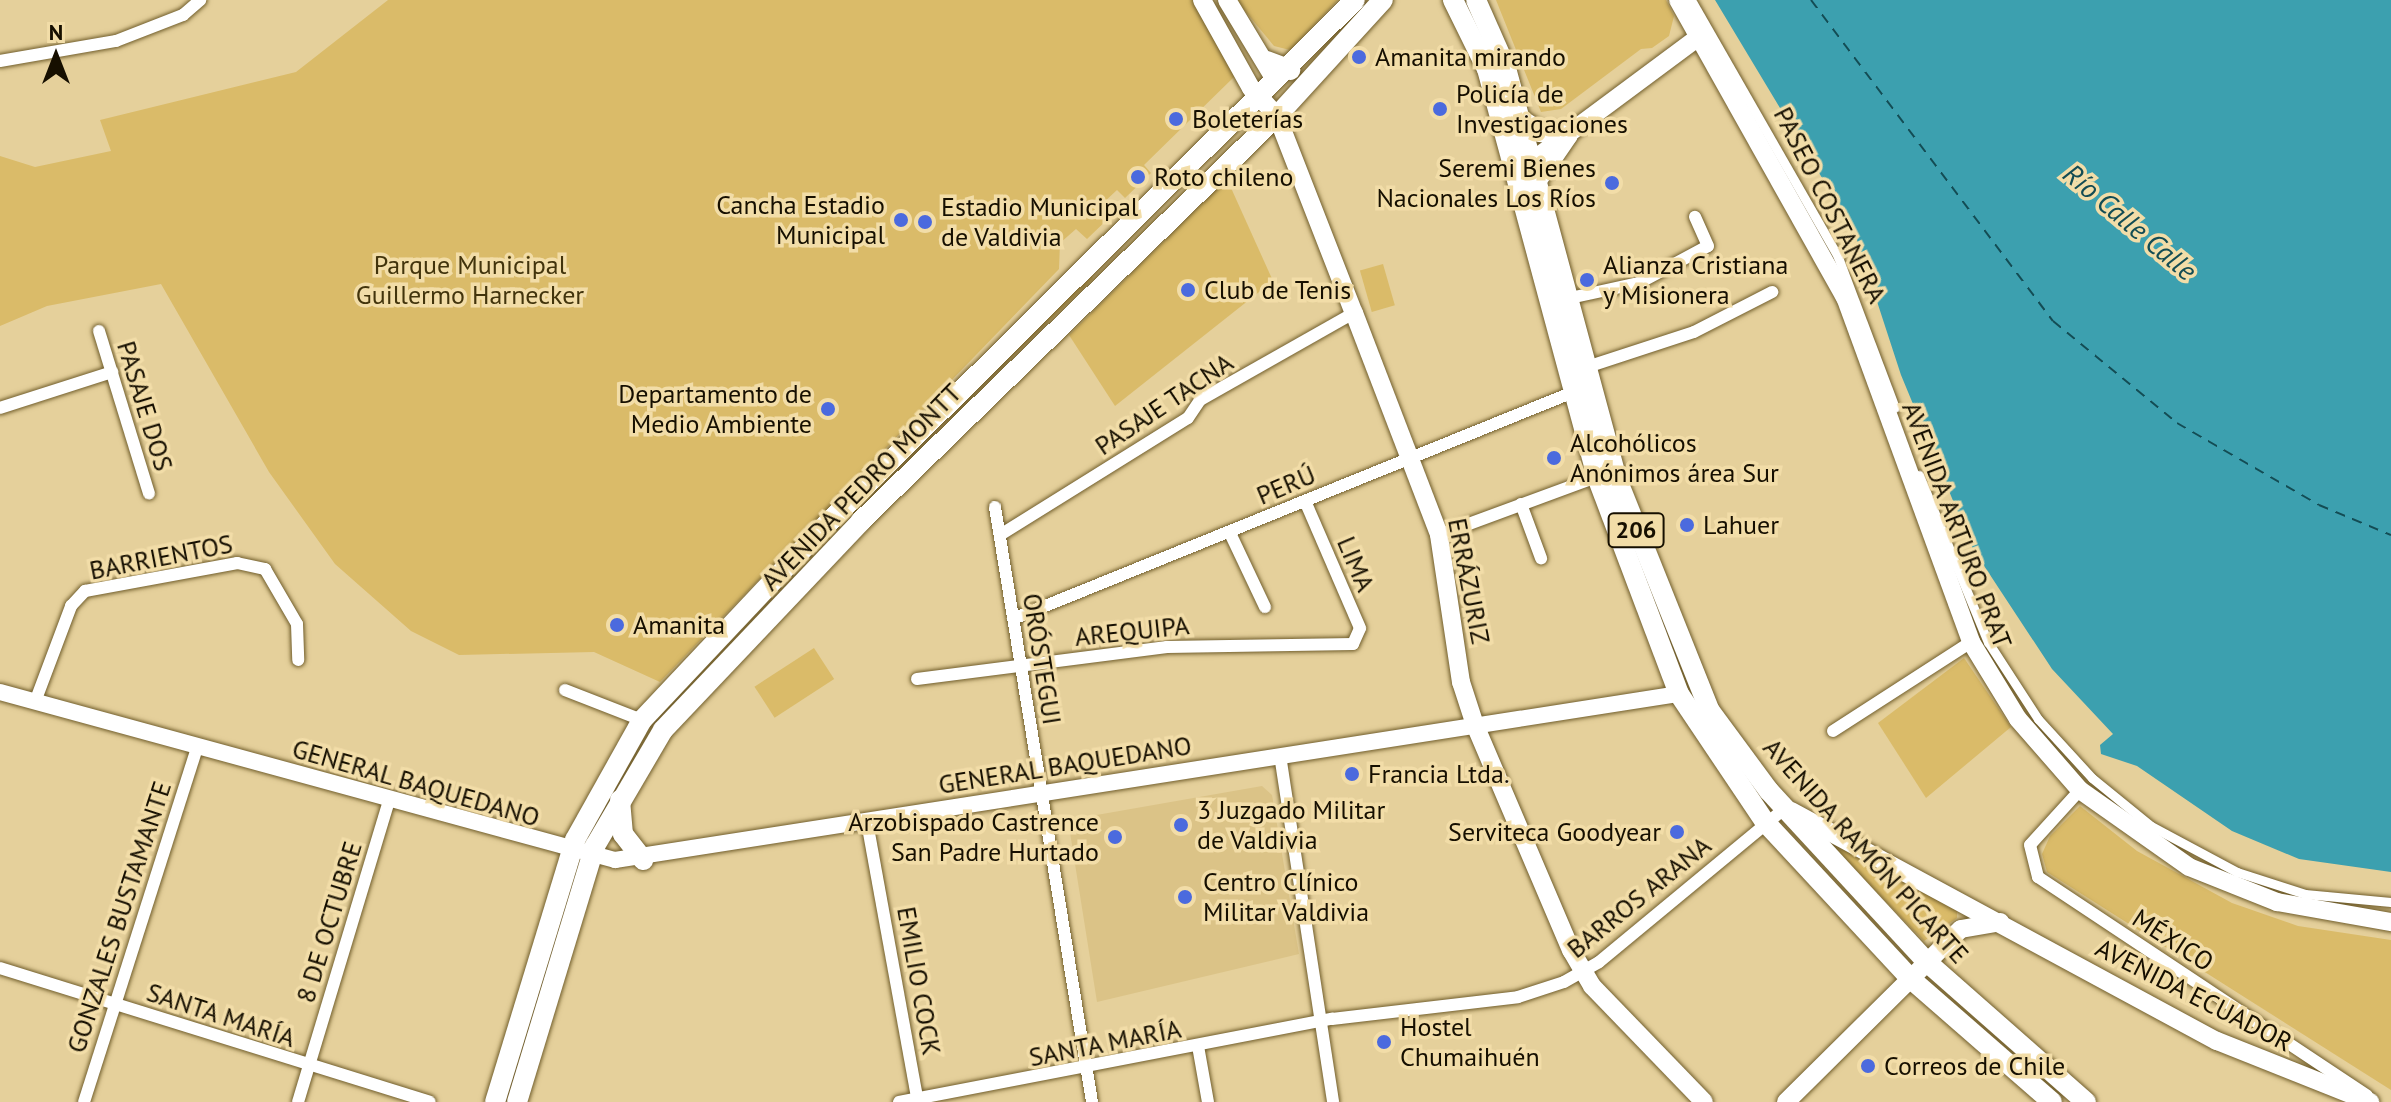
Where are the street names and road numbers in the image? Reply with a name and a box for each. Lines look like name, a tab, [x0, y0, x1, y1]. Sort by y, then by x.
street label: PASEO COSTANERA	[1767, 102, 1893, 308]
street label: PASAJE DOS	[110, 337, 180, 475]
street label: PASAJE TACNA	[1089, 346, 1239, 462]
street label: AVENIDA PEDRO MONTT	[754, 377, 968, 597]
street label: AVENIDA ARTURO PRAT	[1895, 397, 2019, 653]
street label: PERÚ	[1252, 459, 1320, 511]
road number: 206	[1606, 510, 1666, 550]
street label: ERRÁZURIZ	[1442, 516, 1496, 646]
street label: BARRIENTOS	[87, 528, 235, 586]
street label: LIMA	[1331, 532, 1381, 596]
street label: ORÓSTEGUI	[1016, 591, 1068, 727]
street label: AREQUIPA	[1073, 609, 1191, 653]
street label: GENERAL BAQUEDANO	[936, 729, 1194, 801]
street label: AVENIDA RAMÓN PICARTE	[1756, 732, 1976, 970]
street label: GENERAL BAQUEDANO	[288, 733, 544, 833]
street label: GONZALES BUSTAMANTE	[60, 777, 178, 1057]
street label: BARROS ARANA	[1561, 829, 1717, 965]
street label: 8 DE OCTUBRE	[290, 838, 368, 1006]
street label: MÉXICO	[2127, 902, 2219, 978]
street label: EMILIO COCK	[891, 904, 947, 1058]
street label: AVENIDA ECUADOR	[2090, 932, 2298, 1058]
street label: SANTA MARÍA	[142, 976, 300, 1054]
street label: SANTA MARÍA	[1026, 1013, 1184, 1073]

